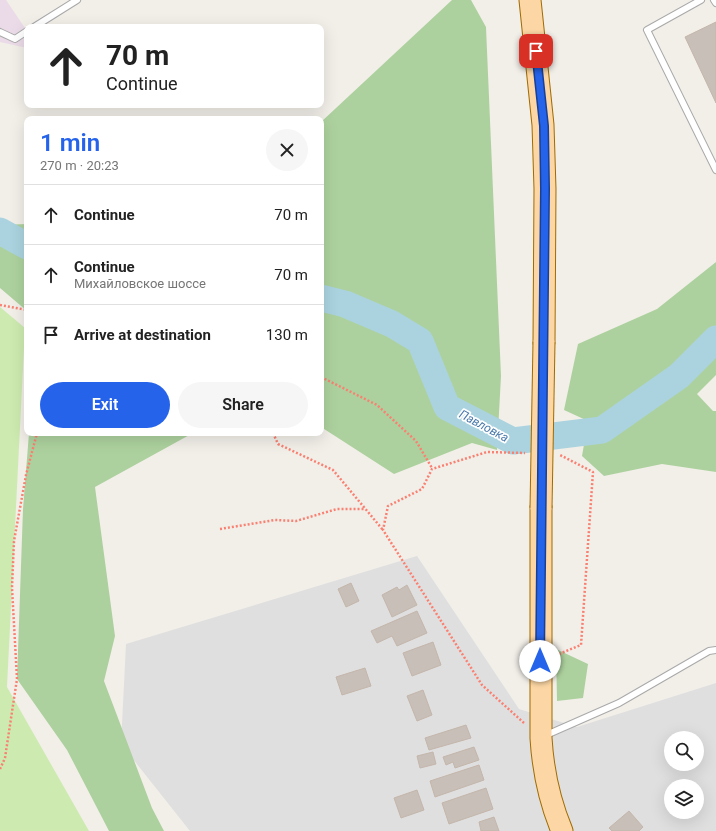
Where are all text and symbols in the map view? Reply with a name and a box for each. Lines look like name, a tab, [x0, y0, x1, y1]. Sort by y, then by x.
pin	[519, 34, 553, 68]
text: 70 m	[106, 39, 169, 72]
icon: ahead	[40, 40, 92, 92]
icon: arrive	[525, 40, 547, 62]
text: Continue	[106, 73, 178, 94]
text: 1 min	[40, 129, 100, 157]
button: close	[266, 129, 308, 171]
text: 270 m · 20:23	[40, 158, 119, 173]
icon: ahead	[40, 204, 62, 226]
text: Continue	[74, 206, 135, 224]
text: 70 m	[274, 206, 308, 224]
text: Continue	[74, 258, 135, 276]
icon: ahead	[40, 264, 62, 286]
text: 70 m	[274, 266, 308, 284]
text: Михайловское шоссе	[74, 276, 206, 291]
icon: arrive	[40, 324, 62, 346]
text: Arrive at destination	[74, 326, 211, 344]
text: 130 m	[266, 326, 308, 344]
button: Exit	[40, 382, 170, 428]
button: Share	[178, 382, 308, 428]
water label: Павловка	[457, 407, 511, 445]
position arrow	[519, 640, 561, 682]
map controls	[664, 731, 704, 819]
button: search	[664, 731, 704, 771]
button: layers	[664, 779, 704, 819]

